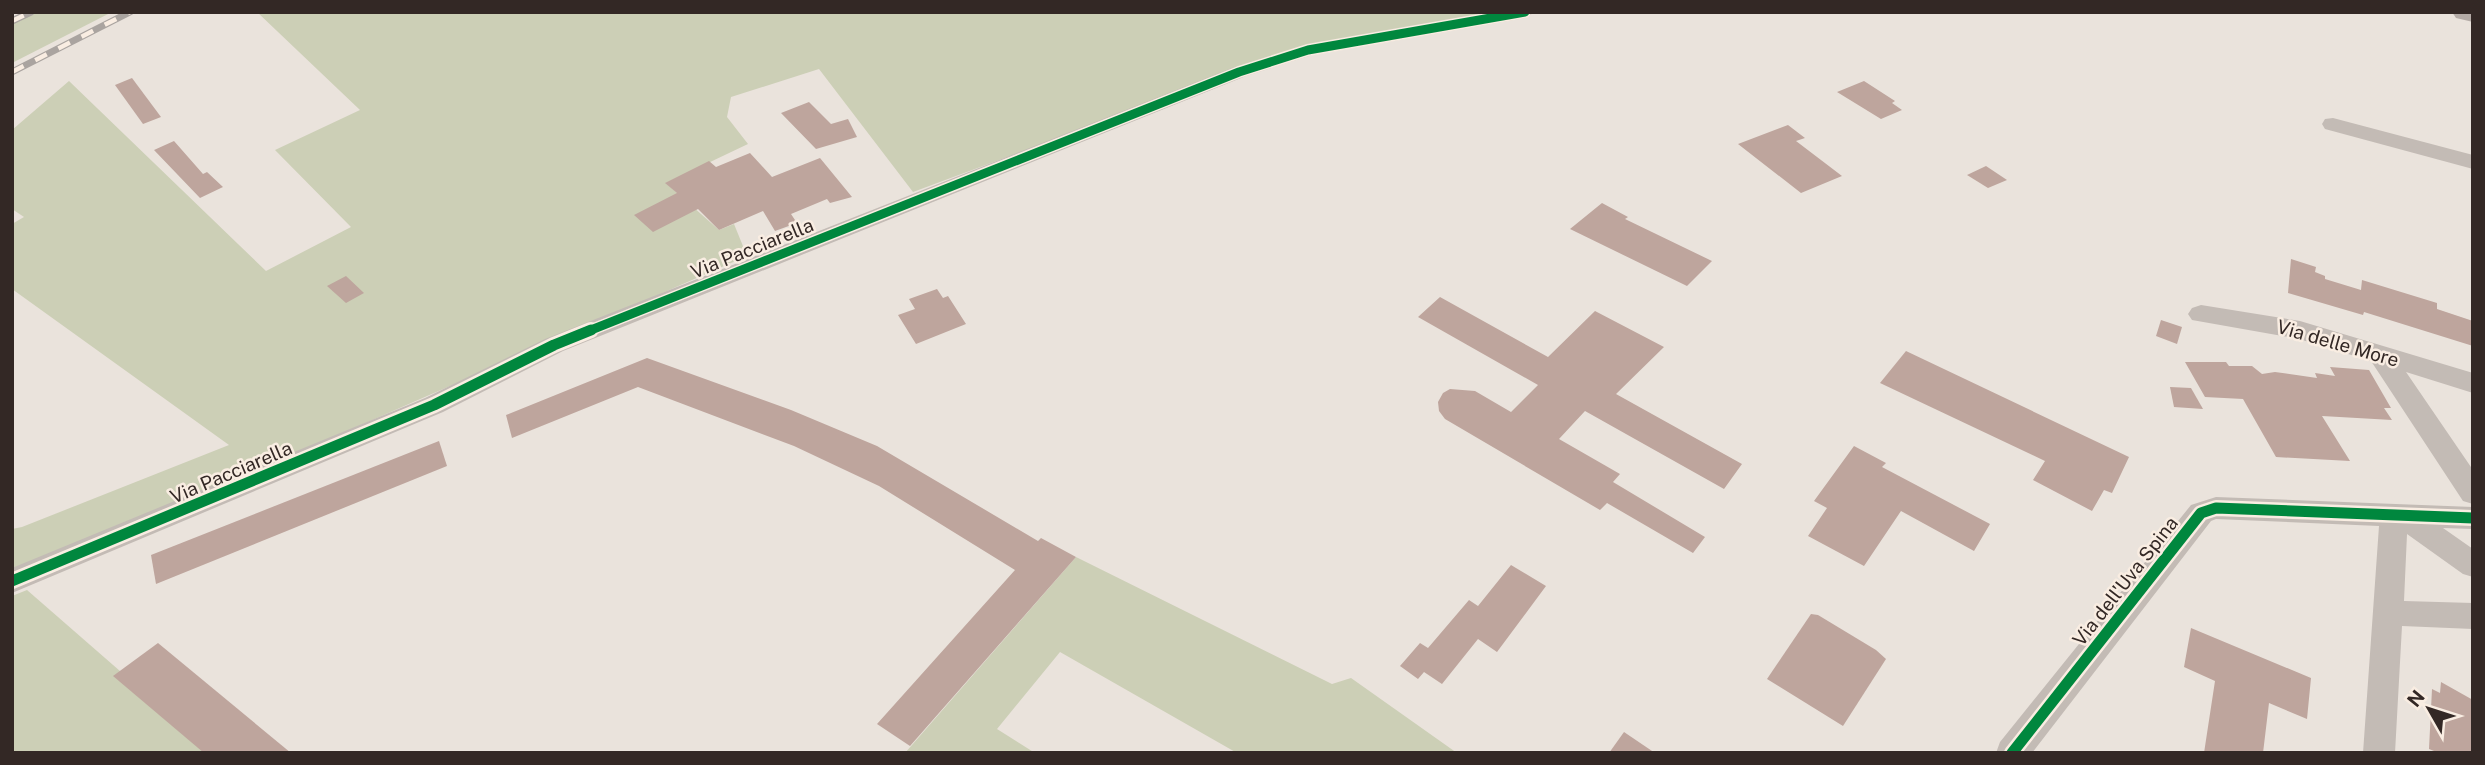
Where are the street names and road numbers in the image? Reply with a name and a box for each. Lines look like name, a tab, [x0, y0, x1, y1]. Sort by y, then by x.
street label: Via Pacciarella	[687, 213, 817, 283]
street label: Via delle More	[2274, 315, 2402, 371]
street label: Via Pacciarella	[167, 436, 295, 508]
street label: Via dell'Uva Spina	[2068, 512, 2182, 650]

